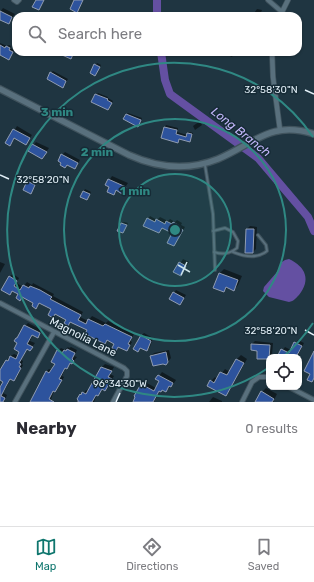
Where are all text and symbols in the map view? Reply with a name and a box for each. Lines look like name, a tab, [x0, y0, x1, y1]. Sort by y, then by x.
search box	[12, 12, 302, 56]
icon: search	[26, 23, 48, 45]
text: Search here	[58, 25, 142, 43]
text: 32°58'30"N	[244, 84, 298, 96]
water label: Long Branch	[208, 104, 274, 160]
text: 3 min	[41, 105, 74, 119]
text: 2 min	[81, 145, 114, 159]
text: 32°58'20"N	[16, 174, 70, 186]
text: 1 min	[120, 184, 151, 198]
centre of rings	[168, 223, 182, 237]
street label: Magnolia Lane	[47, 315, 119, 359]
text: 32°58'20"N	[244, 325, 298, 337]
map controls	[266, 354, 302, 390]
button: locate	[266, 354, 302, 390]
text: 96°34'30"W	[93, 378, 147, 390]
text: Nearby	[16, 418, 77, 438]
text: 0 results	[245, 421, 298, 436]
tab: Map	[35, 536, 57, 573]
tab: Directions	[126, 536, 178, 573]
tab: Saved	[248, 536, 279, 573]

